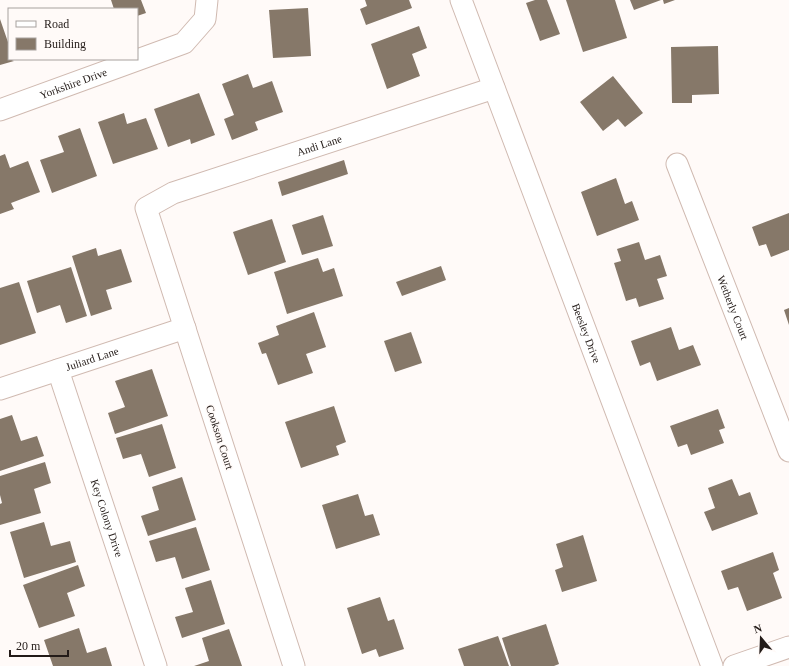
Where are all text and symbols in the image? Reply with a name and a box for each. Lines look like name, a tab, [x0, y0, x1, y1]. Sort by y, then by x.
legend	[8, 8, 138, 60]
text: Road	[44, 17, 69, 31]
text: Building	[44, 37, 86, 51]
street label: Yorkshire Drive	[38, 66, 109, 101]
street label: Andi Lane	[295, 132, 343, 158]
street label: Wetherly Court	[715, 274, 751, 341]
street label: Beesley Drive	[570, 302, 603, 365]
street label: Juliard Lane	[64, 344, 120, 373]
street label: Cookson Court	[204, 403, 236, 471]
street label: Key Colony Drive	[89, 478, 126, 559]
north arrow	[741, 618, 781, 658]
text: N	[752, 622, 764, 636]
scale bar	[10, 632, 68, 658]
text: 20 m	[16, 639, 41, 653]

